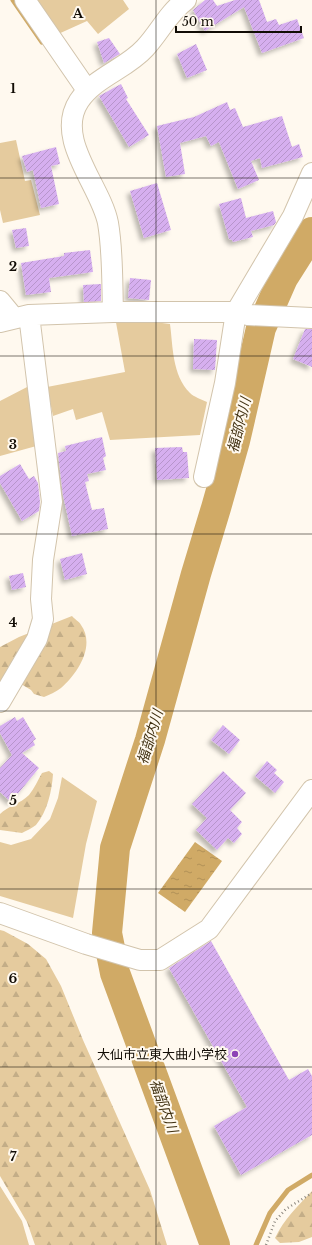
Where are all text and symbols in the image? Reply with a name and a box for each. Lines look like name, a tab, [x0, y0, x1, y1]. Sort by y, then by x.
text: A	[72, 5, 84, 22]
scale bar	[176, 8, 301, 34]
text: 50 m	[182, 14, 214, 29]
text: 1	[10, 80, 16, 97]
text: 2	[9, 258, 17, 275]
water label: 福部内川	[223, 394, 255, 454]
text: 3	[9, 436, 17, 453]
text: 4	[9, 614, 18, 631]
water label: 福部内川	[133, 706, 167, 766]
text: 5	[9, 792, 17, 809]
text: 6	[9, 970, 18, 987]
place label: 大仙市立東大曲小学校	[97, 1046, 227, 1063]
marker: 大仙市立東大曲小学校	[230, 1049, 240, 1059]
water label: 福部内川	[146, 1077, 183, 1137]
text: 7	[10, 1148, 17, 1165]

